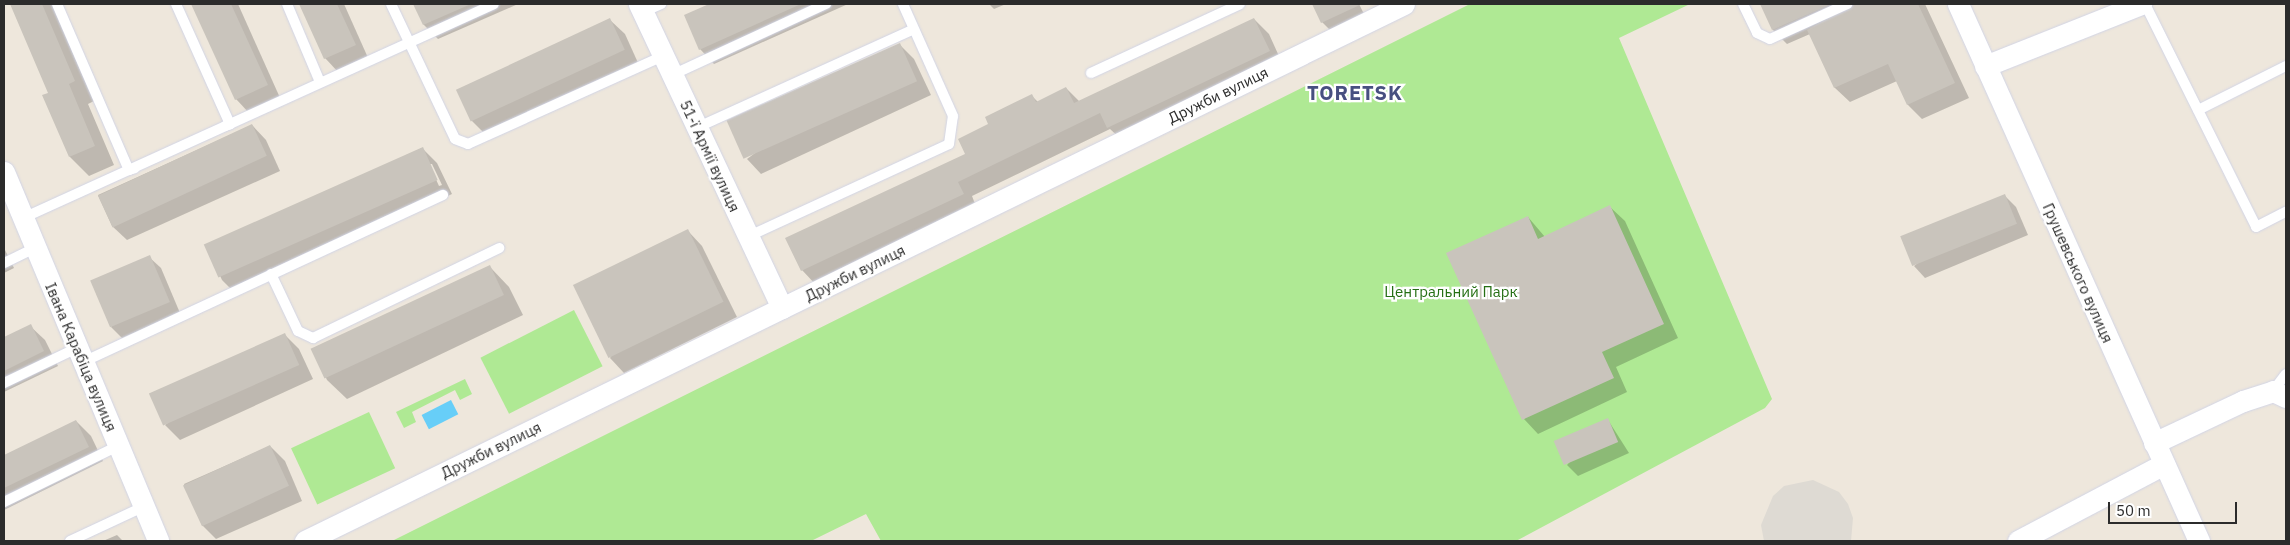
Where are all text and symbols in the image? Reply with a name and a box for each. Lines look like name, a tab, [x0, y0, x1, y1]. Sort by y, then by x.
street label: Дружби вулиця	[1165, 63, 1271, 127]
district label: TORETSK	[1306, 80, 1404, 104]
street label: 51-ї Армії вулиця	[676, 97, 744, 215]
street label: Грушевського вулиця	[2039, 200, 2117, 346]
street label: Дружби вулиця	[802, 241, 908, 305]
street label: Івана Карабіца вулиця	[41, 280, 121, 434]
park label: Центральний Парк	[1384, 283, 1518, 301]
street label: Дружби вулиця	[438, 418, 544, 482]
scale bar	[2110, 492, 2239, 524]
text: 50 m	[2116, 501, 2151, 520]

